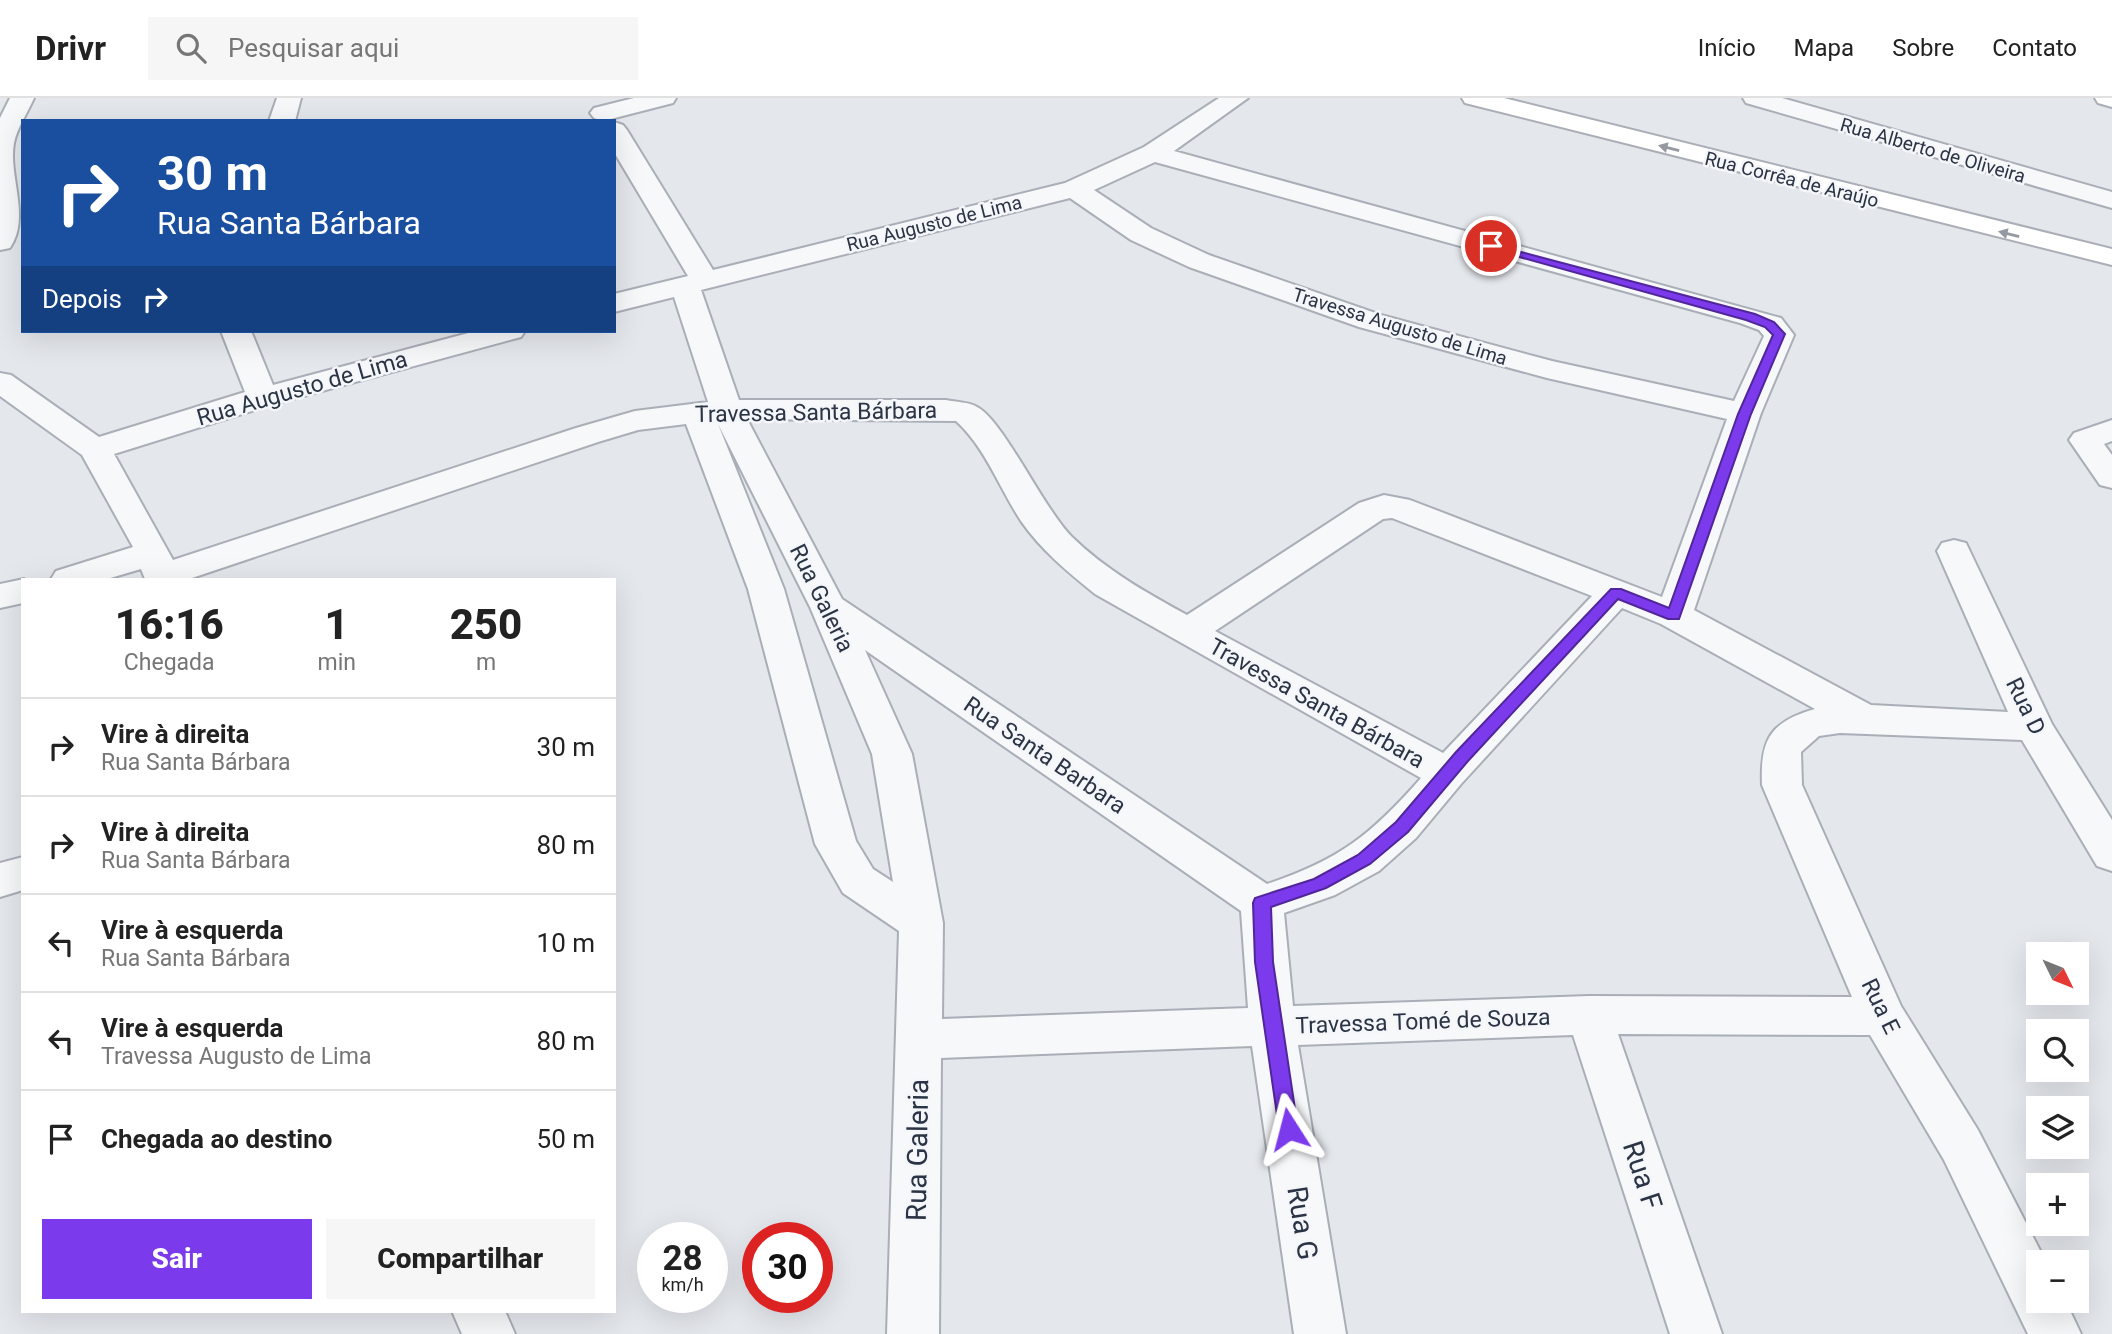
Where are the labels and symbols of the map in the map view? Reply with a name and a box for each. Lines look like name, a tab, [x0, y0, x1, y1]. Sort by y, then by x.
street label: Rua Alberto de Oliveira	[1838, 113, 2028, 188]
one-way arrow	[1658, 142, 1680, 153]
street label: Rua Corrêa de Araújo	[1703, 147, 1881, 212]
street label: Rua Augusto de Lima	[844, 191, 1024, 256]
pin	[1461, 216, 1521, 276]
one-way arrow	[1998, 228, 2020, 239]
street label: Travessa Augusto de Lima	[1290, 283, 1510, 370]
street label: Rua Augusto de Lima	[194, 345, 411, 431]
street label: Travessa Santa Bárbara	[695, 397, 937, 428]
street label: Rua Galeria	[784, 540, 859, 657]
street label: Travessa Santa Bárbara	[1204, 633, 1429, 774]
street label: Rua D	[2000, 673, 2051, 739]
street label: Rua Santa Barbara	[959, 691, 1131, 820]
north arrow	[2026, 942, 2090, 1004]
street label: Rua E	[1856, 974, 1905, 1038]
street label: Travessa Tomé de Souza	[1295, 1004, 1551, 1039]
street label: Rua Galeria	[900, 1079, 935, 1221]
position arrow	[1252, 1092, 1326, 1166]
street label: Rua F	[1616, 1137, 1669, 1214]
street label: Rua G	[1280, 1184, 1325, 1262]
speed limit sign: 30	[742, 1222, 833, 1313]

